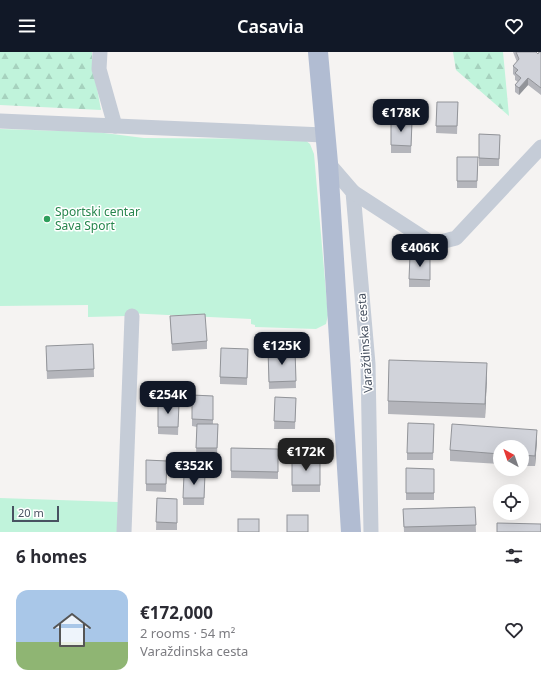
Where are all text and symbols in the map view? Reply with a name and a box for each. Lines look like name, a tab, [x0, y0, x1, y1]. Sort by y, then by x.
text: Casavia	[237, 14, 304, 38]
icon: menu	[16, 15, 38, 37]
icon: heart	[503, 15, 525, 37]
pin: €178K	[373, 99, 429, 133]
text: €178K	[382, 103, 420, 121]
place label: Sportski centar Sava Sport	[55, 203, 140, 234]
marker: Sportski centar Sava Sport	[42, 214, 52, 224]
pin: €406K	[392, 234, 448, 268]
text: €406K	[401, 238, 439, 256]
street label: Varaždinska cesta	[353, 293, 376, 394]
pin: €125K	[254, 332, 310, 366]
text: €125K	[263, 336, 301, 354]
pin: €254K	[140, 381, 196, 415]
text: €254K	[149, 385, 187, 403]
pin: €172K	[278, 438, 334, 472]
north arrow	[493, 440, 529, 476]
map controls	[493, 440, 529, 520]
text: €172K	[287, 442, 325, 460]
pin: €352K	[166, 452, 222, 486]
text: €352K	[175, 456, 213, 474]
button: locate	[493, 484, 529, 520]
scale bar	[12, 504, 59, 523]
text: 20 m	[18, 505, 44, 520]
text: 6 homes	[16, 545, 87, 568]
icon: filters	[503, 545, 525, 567]
text: €172,000	[140, 601, 213, 624]
icon: home	[48, 606, 96, 654]
icon: heart	[503, 619, 525, 641]
text: 2 rooms · 54 m²	[140, 624, 235, 642]
text: Varaždinska cesta	[140, 642, 248, 660]

